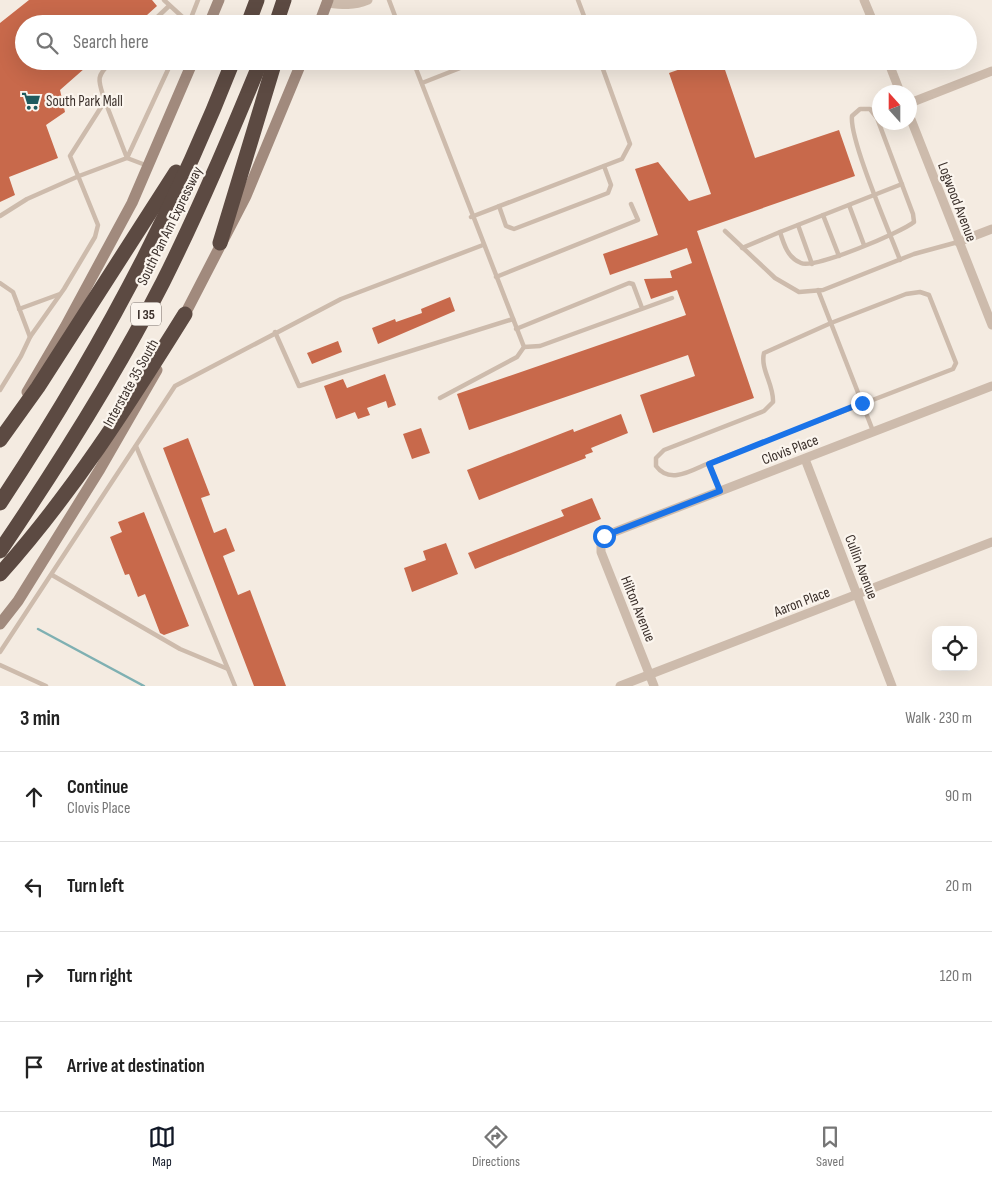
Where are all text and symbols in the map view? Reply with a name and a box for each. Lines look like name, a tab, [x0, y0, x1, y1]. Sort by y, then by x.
search box	[15, 15, 977, 70]
icon: search	[33, 29, 61, 57]
text: Search here	[73, 31, 149, 54]
north arrow	[872, 85, 917, 130]
supermarket icon: South Park Mall	[20, 90, 42, 112]
place label: South Park Mall	[46, 92, 123, 111]
street label: Logwood Avenue	[933, 160, 981, 244]
street label: South Pan Am Expressway	[133, 163, 207, 289]
road number: I 35	[131, 302, 161, 326]
street label: Interstate 35 South	[99, 336, 163, 430]
route end	[851, 392, 874, 415]
street label: Clovis Place	[759, 430, 821, 470]
route start	[593, 525, 616, 548]
street label: Cullin Avenue	[840, 532, 882, 602]
street label: Hilton Avenue	[616, 573, 660, 645]
street label: Aaron Place	[770, 583, 833, 622]
map controls	[932, 626, 977, 671]
button: locate	[932, 626, 977, 671]
text: 3 min	[20, 706, 60, 731]
text: Walk · 230 m	[905, 709, 972, 728]
text: Continue	[67, 776, 128, 799]
icon: ahead	[20, 783, 48, 811]
text: 90 m	[945, 787, 972, 806]
text: Clovis Place	[67, 799, 130, 818]
icon: left	[20, 873, 48, 901]
text: Turn left	[67, 875, 124, 898]
text: 20 m	[945, 877, 972, 896]
icon: right	[20, 963, 48, 991]
text: Turn right	[67, 965, 132, 988]
text: 120 m	[940, 967, 972, 986]
icon: arrive	[20, 1053, 48, 1081]
text: Arrive at destination	[67, 1055, 205, 1078]
tab: Map	[148, 1123, 176, 1170]
tab: Directions	[472, 1123, 520, 1170]
tab: Saved	[816, 1123, 844, 1170]

